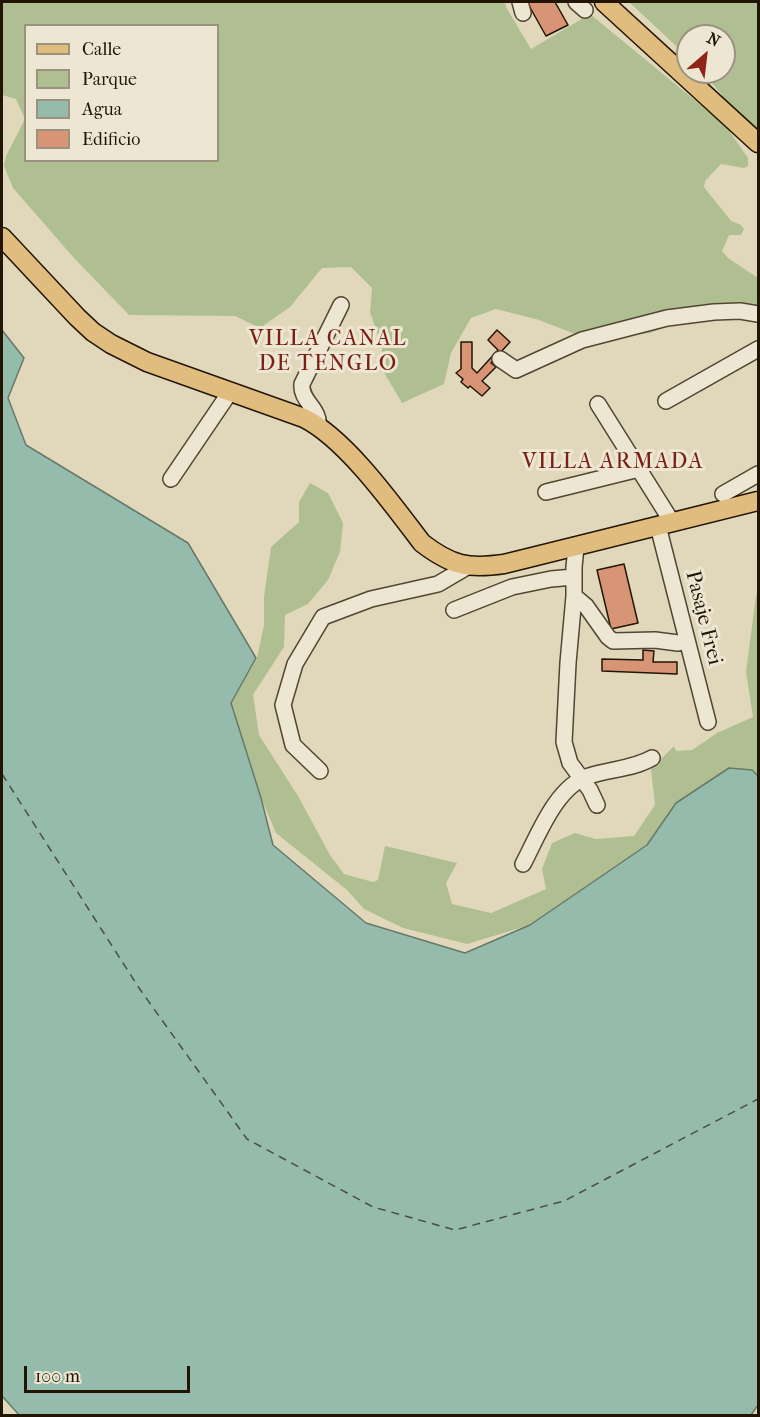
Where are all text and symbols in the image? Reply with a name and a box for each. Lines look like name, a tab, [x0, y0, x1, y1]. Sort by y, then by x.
legend	[24, 24, 219, 162]
north arrow	[676, 24, 736, 84]
text: N	[704, 28, 724, 51]
text: Calle	[82, 39, 121, 60]
text: Parque	[82, 69, 137, 90]
text: Agua	[82, 99, 122, 120]
text: Edificio	[82, 129, 140, 150]
district label: VILLA CANAL DE TENGLO	[249, 327, 407, 378]
district label: VILLA ARMADA	[522, 450, 704, 476]
street label: Pasaje Frei	[679, 568, 727, 668]
scale bar	[27, 1354, 194, 1392]
text: 100 m	[35, 1366, 80, 1387]

